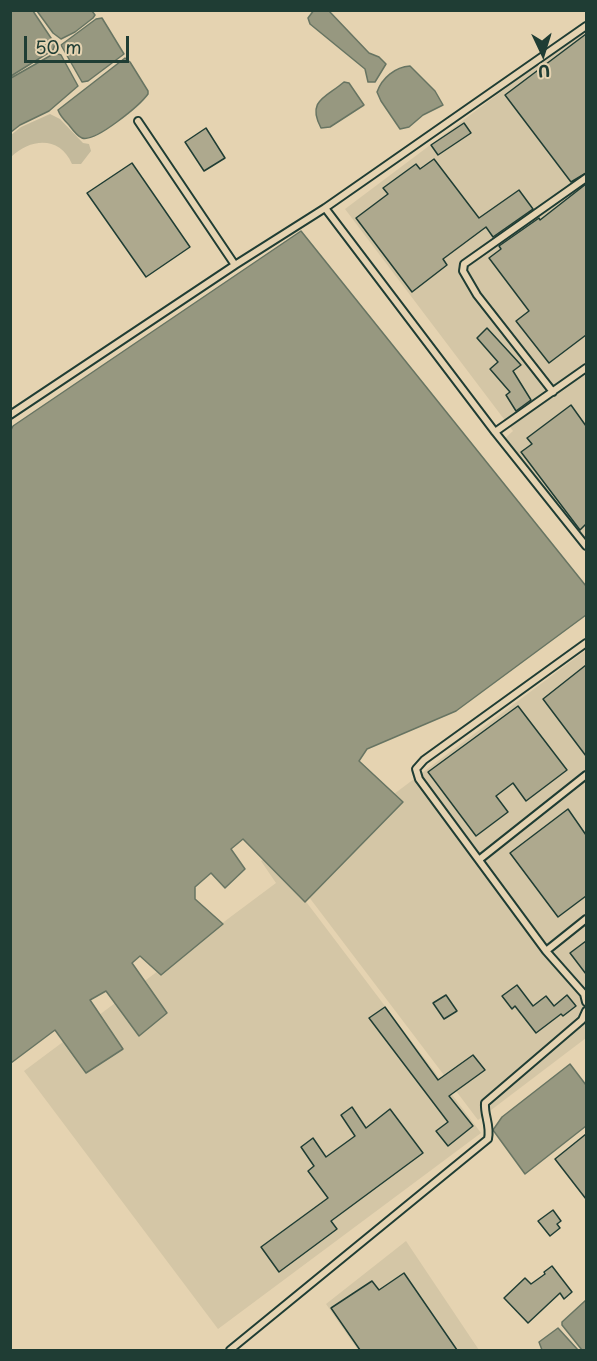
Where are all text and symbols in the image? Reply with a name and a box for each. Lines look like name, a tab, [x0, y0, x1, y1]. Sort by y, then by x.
scale bar	[27, 24, 132, 62]
north arrow	[513, 24, 573, 84]
text: 50 m	[35, 33, 82, 60]
text: U	[537, 60, 551, 84]

